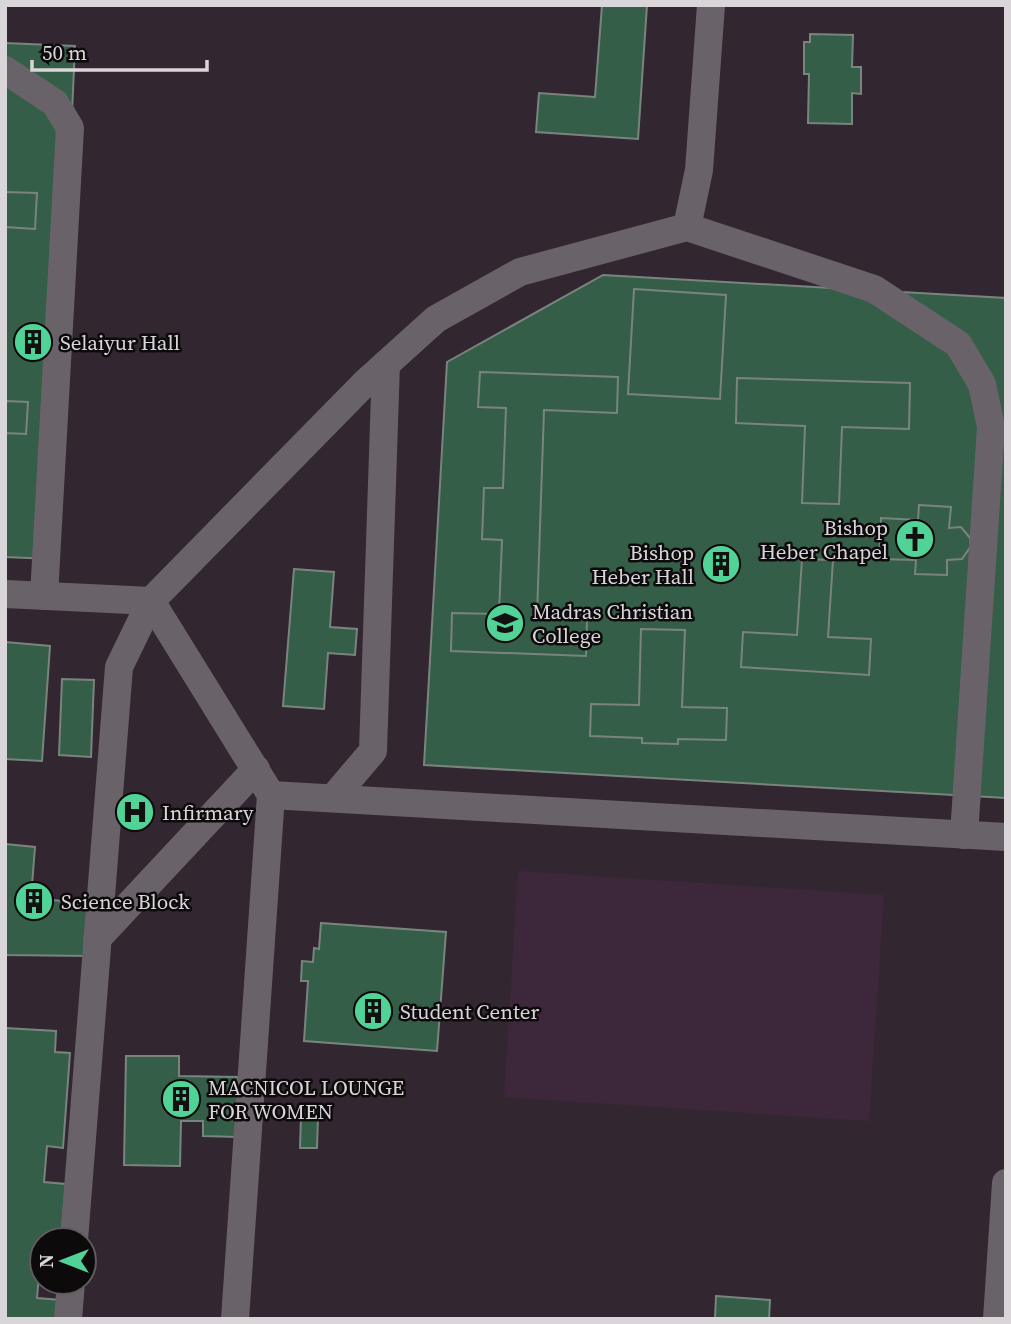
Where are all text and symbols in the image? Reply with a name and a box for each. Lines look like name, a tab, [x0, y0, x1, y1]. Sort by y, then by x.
scale bar	[32, 28, 206, 72]
text: 50 m	[42, 38, 87, 67]
building icon: Selaiyur Hall	[12, 321, 54, 363]
place label: Selaiyur Hall	[60, 328, 180, 357]
place label: Bishop Heber Chapel	[760, 513, 888, 566]
church icon: Bishop Heber Chapel	[894, 518, 936, 560]
place label: Bishop Heber Hall	[591, 538, 694, 591]
building icon: Bishop Heber Hall	[700, 543, 742, 585]
place label: Madras Christian College	[532, 597, 693, 650]
school or university icon: Madras Christian College	[484, 602, 526, 644]
hospital icon: Infirmary	[114, 791, 156, 833]
place label: Infirmary	[162, 798, 254, 827]
building icon: Science Block	[13, 880, 55, 922]
place label: Science Block	[61, 887, 190, 916]
building icon: Student Center	[352, 990, 394, 1032]
place label: Student Center	[400, 997, 539, 1026]
place label: MACNICOL LOUNGE FOR WOMEN	[208, 1073, 404, 1126]
building icon: MACNICOL LOUNGE FOR WOMEN	[160, 1078, 202, 1120]
north arrow	[28, 1226, 98, 1296]
text: N	[33, 1254, 59, 1268]

